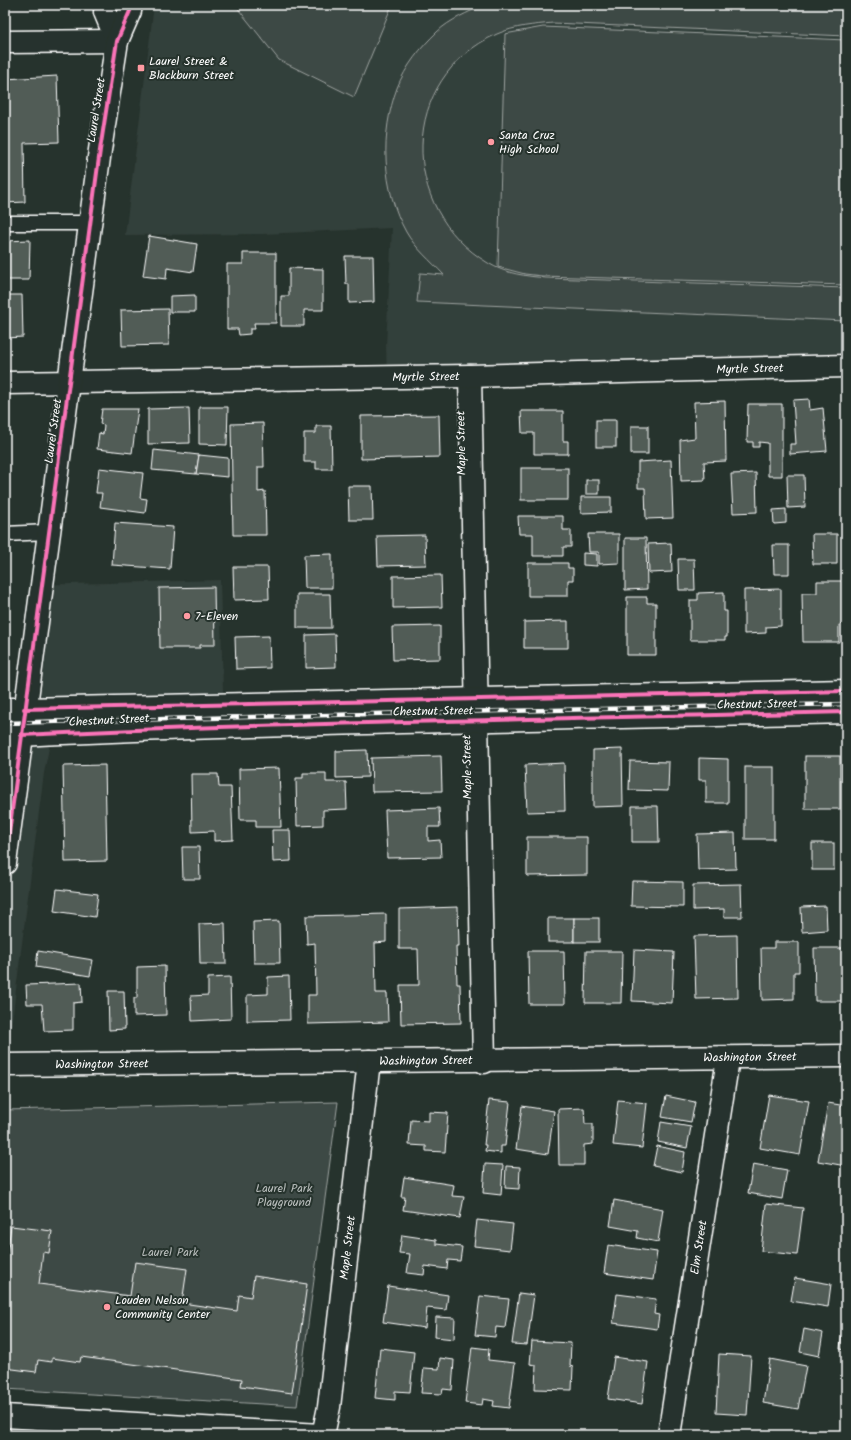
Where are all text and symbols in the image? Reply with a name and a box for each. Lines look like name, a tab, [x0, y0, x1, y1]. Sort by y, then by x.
place label: Laurel Street & Blackburn Street	[149, 52, 234, 85]
marker: Laurel Street & Blackburn Street	[136, 63, 146, 73]
street label: Laurel Street	[82, 76, 111, 144]
place label: Santa Cruz High School	[499, 126, 559, 159]
marker: Santa Cruz High School	[486, 137, 496, 147]
street label: Myrtle Street	[716, 359, 784, 379]
street label: Myrtle Street	[392, 367, 460, 387]
street label: Laurel Street	[40, 397, 68, 465]
street label: Maple Street	[451, 410, 472, 475]
place label: 7-Eleven	[195, 607, 238, 626]
marker: 7-Eleven	[182, 611, 192, 621]
street label: Chestnut Street	[716, 694, 798, 715]
street label: Chestnut Street	[392, 701, 474, 722]
street label: Chestnut Street	[68, 709, 150, 732]
street label: Maple Street	[457, 734, 478, 799]
street label: Washington Street	[703, 1048, 797, 1068]
street label: Washington Street	[379, 1051, 473, 1071]
street label: Washington Street	[55, 1054, 149, 1074]
park label: Laurel Park Playground	[256, 1179, 313, 1212]
street label: Maple Street	[335, 1214, 361, 1281]
street label: Elm Street	[685, 1218, 713, 1276]
park label: Laurel Park	[142, 1243, 199, 1262]
place label: Louden Nelson Community Center	[115, 1291, 211, 1324]
marker: Louden Nelson Community Center	[102, 1302, 112, 1312]

